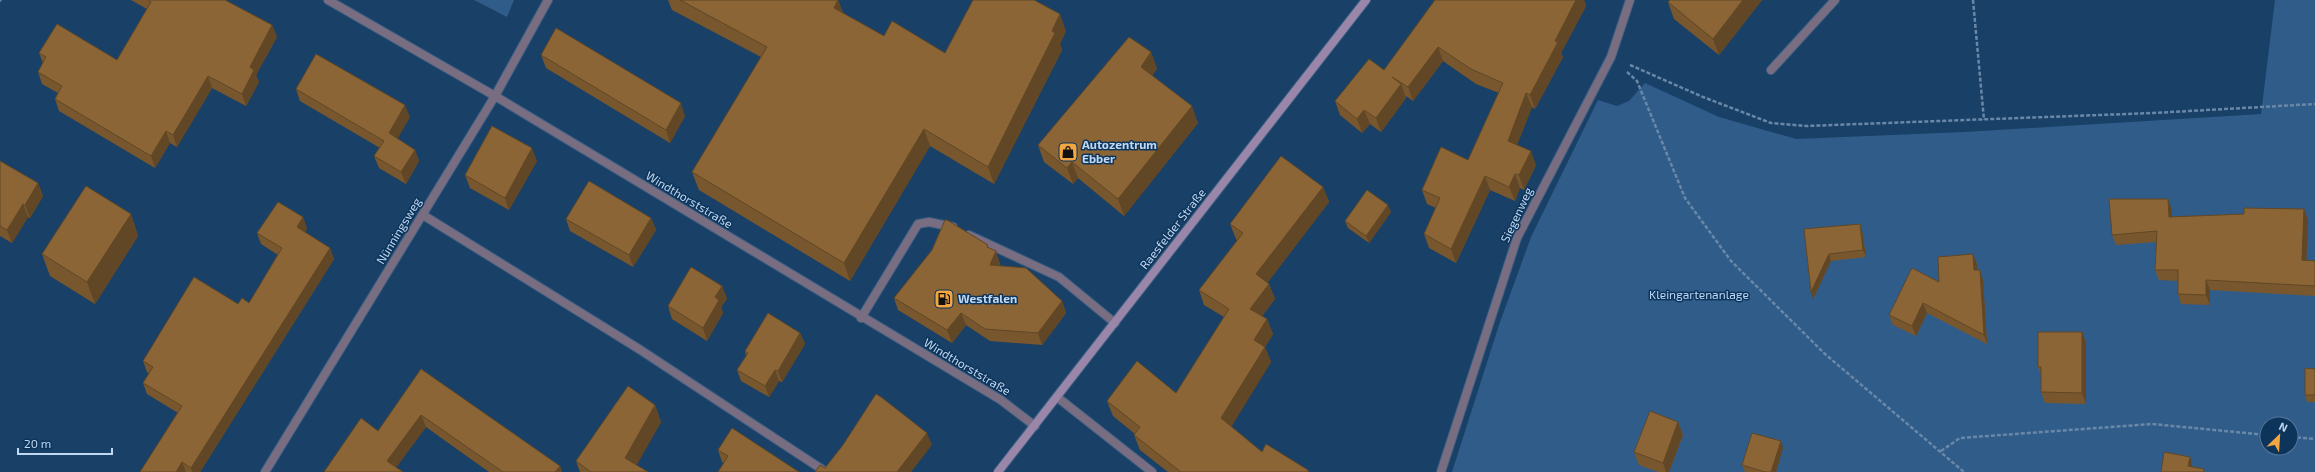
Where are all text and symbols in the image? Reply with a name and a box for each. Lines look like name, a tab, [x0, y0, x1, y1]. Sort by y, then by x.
place label: Autozentrum Ebber	[1082, 137, 1157, 165]
shop icon: Autozentrum Ebber	[1057, 141, 1079, 163]
street label: Windthorststraße	[644, 168, 735, 231]
street label: Raesfelder Straße	[1136, 185, 1208, 272]
street label: Siegenweg	[1497, 185, 1535, 244]
street label: Nünningsweg	[373, 194, 424, 266]
park label: Kleingartenanlage	[1649, 287, 1749, 301]
fuel station icon: Westfalen	[933, 288, 955, 310]
place label: Westfalen	[958, 291, 1017, 305]
street label: Windthorststraße	[922, 335, 1013, 398]
north arrow	[2259, 416, 2299, 456]
text: N	[2277, 419, 2290, 434]
scale bar	[18, 430, 112, 456]
text: 20 m	[24, 436, 51, 450]

